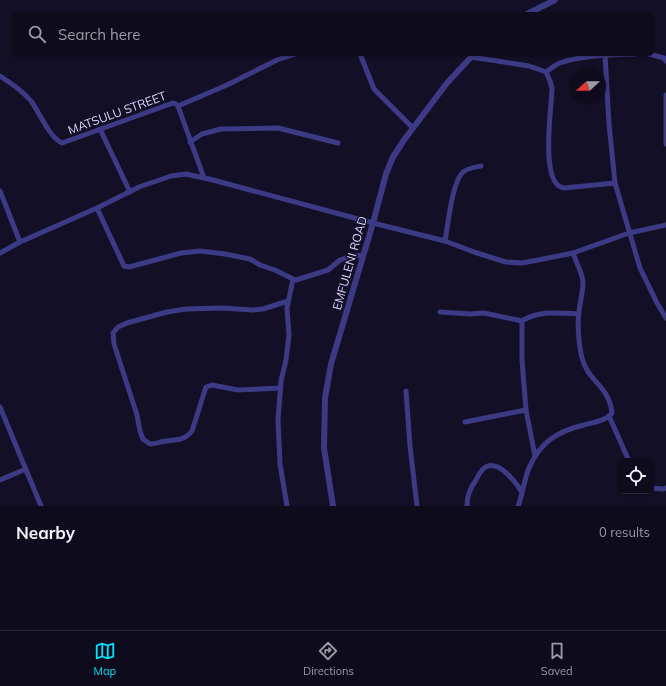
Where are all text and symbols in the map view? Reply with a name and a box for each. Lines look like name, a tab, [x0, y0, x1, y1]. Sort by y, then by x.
search box	[12, 12, 654, 56]
icon: search	[26, 23, 48, 45]
text: Search here	[58, 25, 140, 44]
north arrow	[570, 68, 606, 104]
street label: MATSULU STREET	[66, 88, 169, 137]
street label: EMFULENI ROAD	[329, 214, 370, 311]
map controls	[618, 458, 654, 494]
button: locate	[618, 458, 654, 494]
text: Nearby	[16, 522, 75, 543]
text: 0 results	[599, 524, 650, 540]
tab: Map	[93, 640, 116, 678]
tab: Directions	[303, 640, 354, 678]
tab: Saved	[541, 640, 573, 678]

